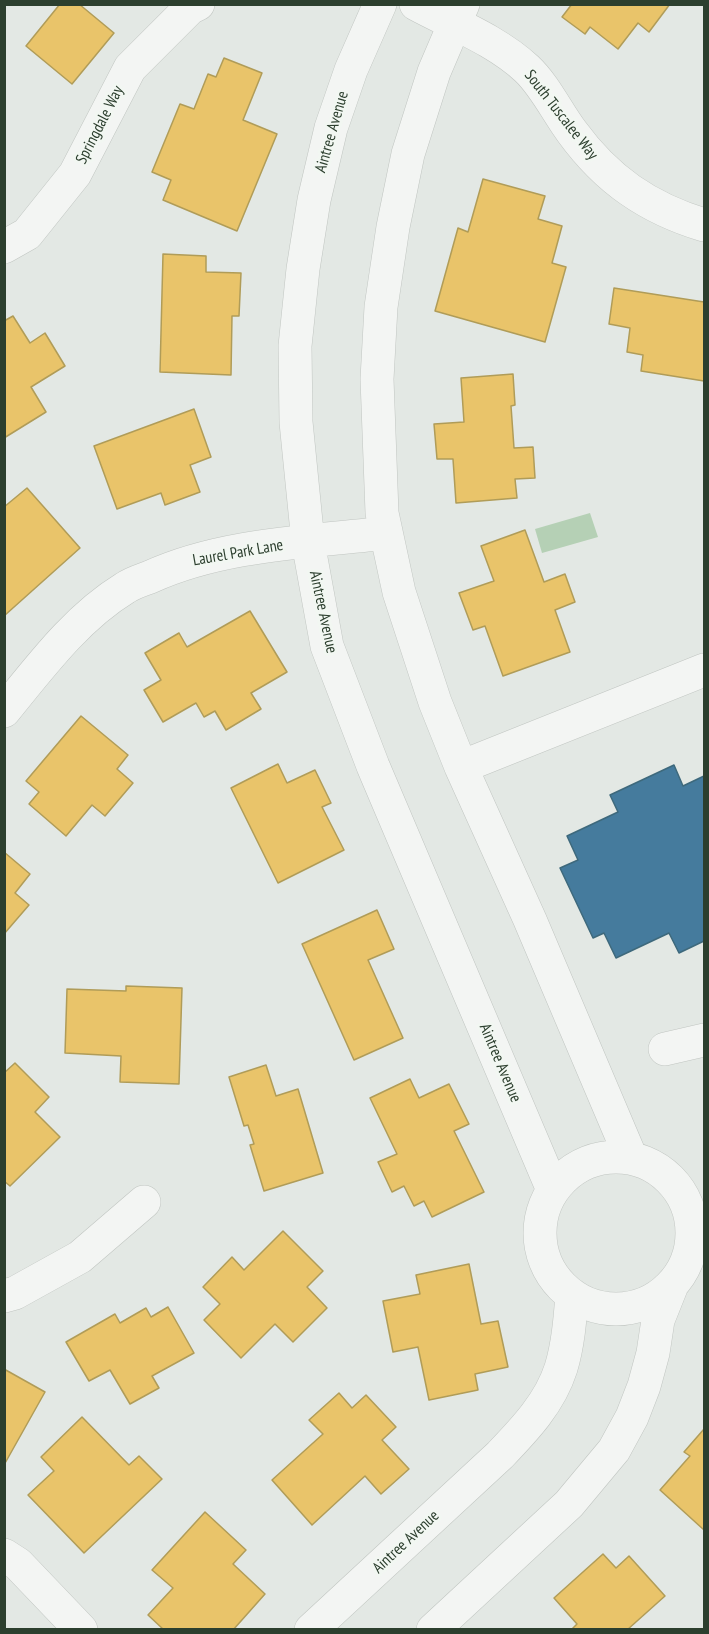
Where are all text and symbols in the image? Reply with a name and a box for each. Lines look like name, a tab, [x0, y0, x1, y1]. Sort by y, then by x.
street label: South Tuscalee Way	[520, 66, 602, 164]
street label: Springdale Way	[72, 83, 128, 167]
street label: Aintree Avenue	[311, 89, 353, 175]
street label: Laurel Park Lane	[191, 536, 285, 570]
street label: Aintree Avenue	[305, 569, 341, 655]
street label: Aintree Avenue	[475, 1021, 525, 1105]
street label: Aintree Avenue	[369, 1506, 443, 1578]

